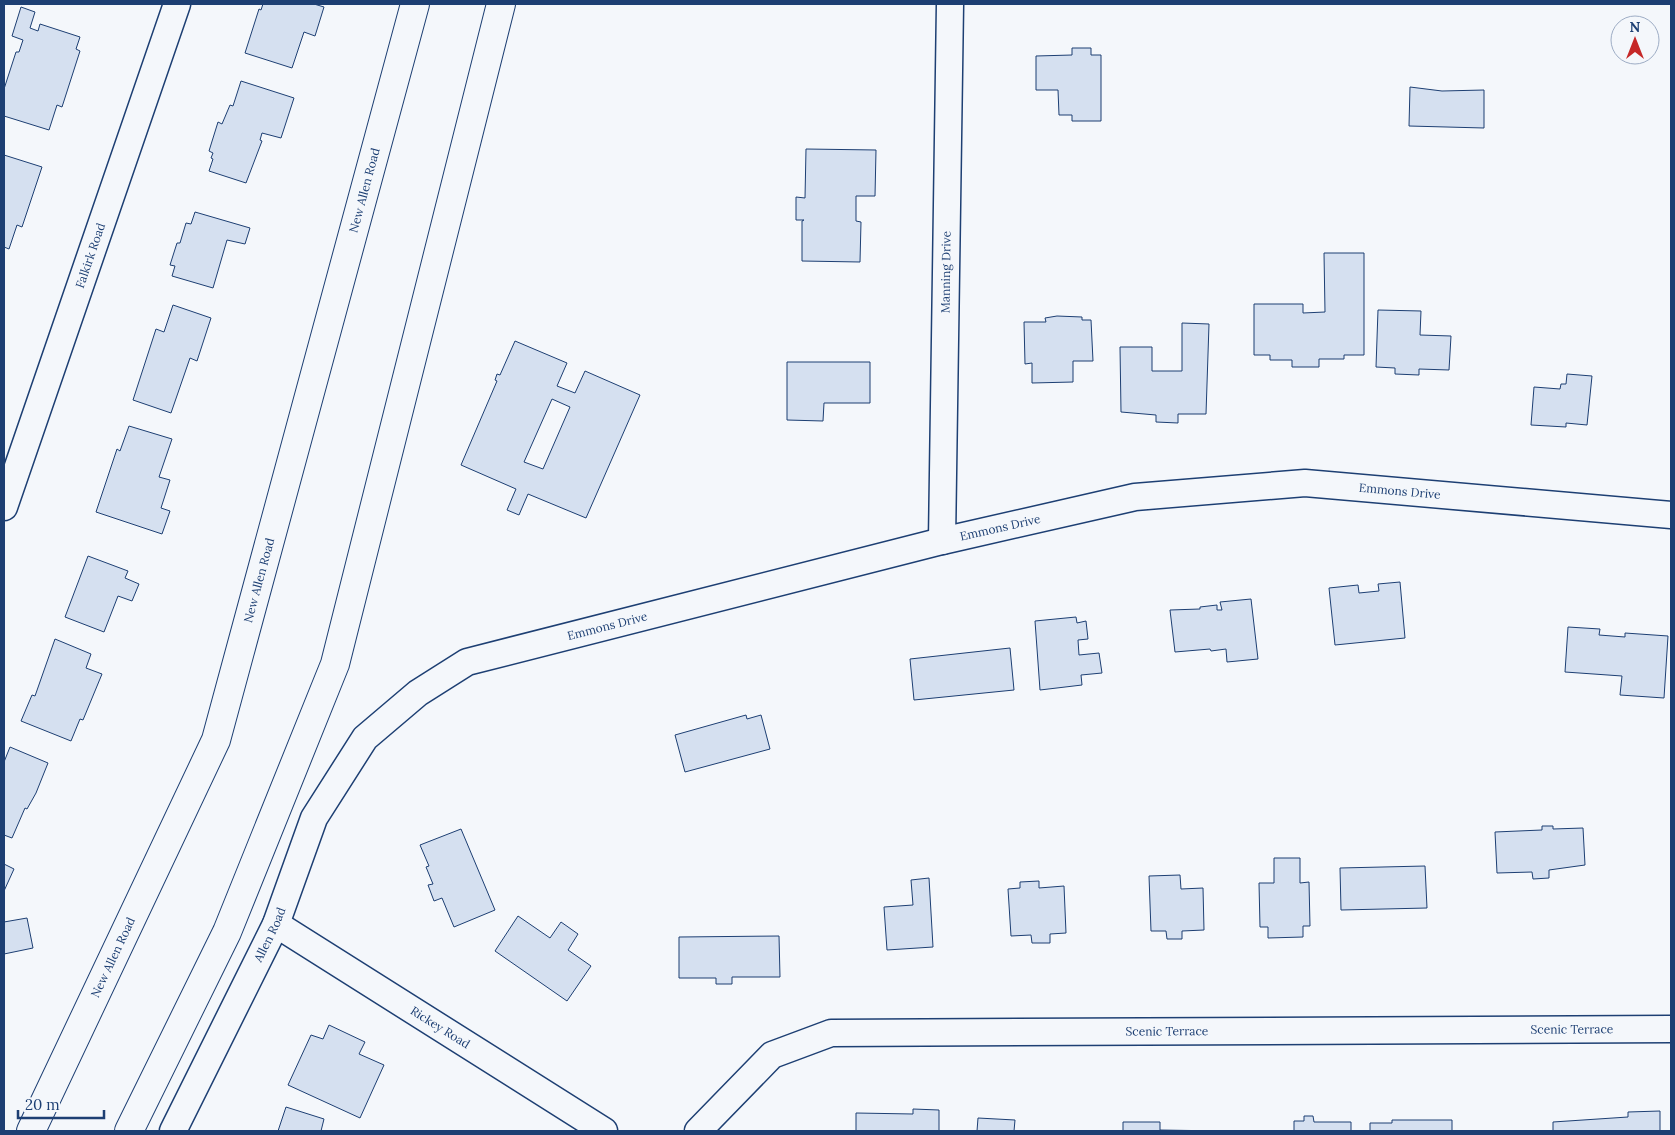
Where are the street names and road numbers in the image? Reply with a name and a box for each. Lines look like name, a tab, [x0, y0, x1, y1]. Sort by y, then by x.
street label: New Allen Road	[346, 146, 383, 234]
street label: Falkirk Road	[72, 221, 108, 290]
street label: Manning Drive	[937, 230, 954, 313]
street label: Emmons Drive	[1358, 480, 1442, 502]
street label: Emmons Drive	[958, 511, 1042, 544]
street label: New Allen Road	[240, 536, 277, 624]
street label: Emmons Drive	[566, 608, 649, 643]
street label: Allen Road	[250, 905, 288, 965]
street label: New Allen Road	[87, 915, 138, 1000]
street label: Rickey Road	[408, 1003, 473, 1051]
street label: Scenic Terrace	[1530, 1021, 1614, 1037]
street label: Scenic Terrace	[1125, 1023, 1209, 1039]

